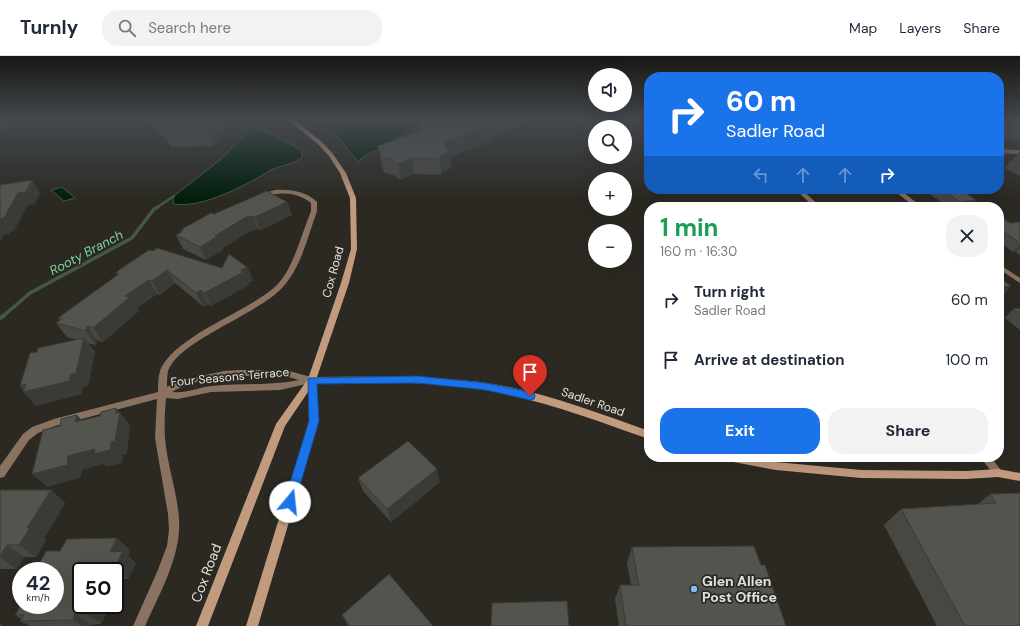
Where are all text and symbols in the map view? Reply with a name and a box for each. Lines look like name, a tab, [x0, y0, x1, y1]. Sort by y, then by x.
search box	[102, 10, 382, 46]
text: Turnly	[20, 15, 78, 40]
icon: search	[116, 17, 138, 39]
text: Search here	[148, 18, 231, 38]
text: Map	[849, 19, 877, 37]
text: Layers	[899, 19, 941, 37]
text: Share	[963, 19, 1000, 37]
map controls	[588, 68, 632, 268]
button: sound	[588, 68, 632, 112]
text: 60 m	[726, 83, 796, 120]
icon: right	[660, 88, 712, 140]
text: Sadler Road	[726, 119, 825, 143]
button: search	[588, 120, 632, 164]
icon: left	[750, 164, 772, 186]
icon: ahead	[792, 164, 814, 186]
icon: ahead	[834, 164, 856, 186]
icon: right	[876, 164, 898, 186]
button: +	[588, 172, 632, 216]
text: 1 min	[660, 212, 718, 243]
button: close	[946, 215, 988, 257]
button: −	[588, 224, 632, 268]
water label: Rooty Branch	[46, 226, 126, 279]
text: 160 m · 16:30	[660, 243, 737, 260]
street label: Cox Road	[318, 245, 348, 299]
text: Turn right	[694, 282, 765, 302]
icon: right	[660, 289, 682, 311]
text: 60 m	[951, 290, 988, 310]
text: Sadler Road	[694, 302, 766, 319]
icon: arrive	[660, 349, 682, 371]
text: Arrive at destination	[694, 350, 845, 370]
text: 100 m	[945, 350, 988, 370]
pin	[513, 355, 547, 396]
icon: arrive	[519, 361, 541, 383]
street label: Four Seasons Terrace	[170, 364, 290, 390]
street label: Sadler Road	[559, 384, 627, 420]
button: Exit	[660, 408, 820, 454]
button: Share	[828, 408, 988, 454]
position arrow	[269, 481, 311, 523]
street label: Cox Road	[187, 541, 225, 605]
speed limit sign: 50	[72, 562, 124, 614]
text: 42	[26, 570, 50, 596]
place label: Glen Allen Post Office	[702, 572, 777, 606]
marker: Glen Allen Post Office	[689, 584, 699, 594]
text: km/h	[26, 591, 50, 604]

